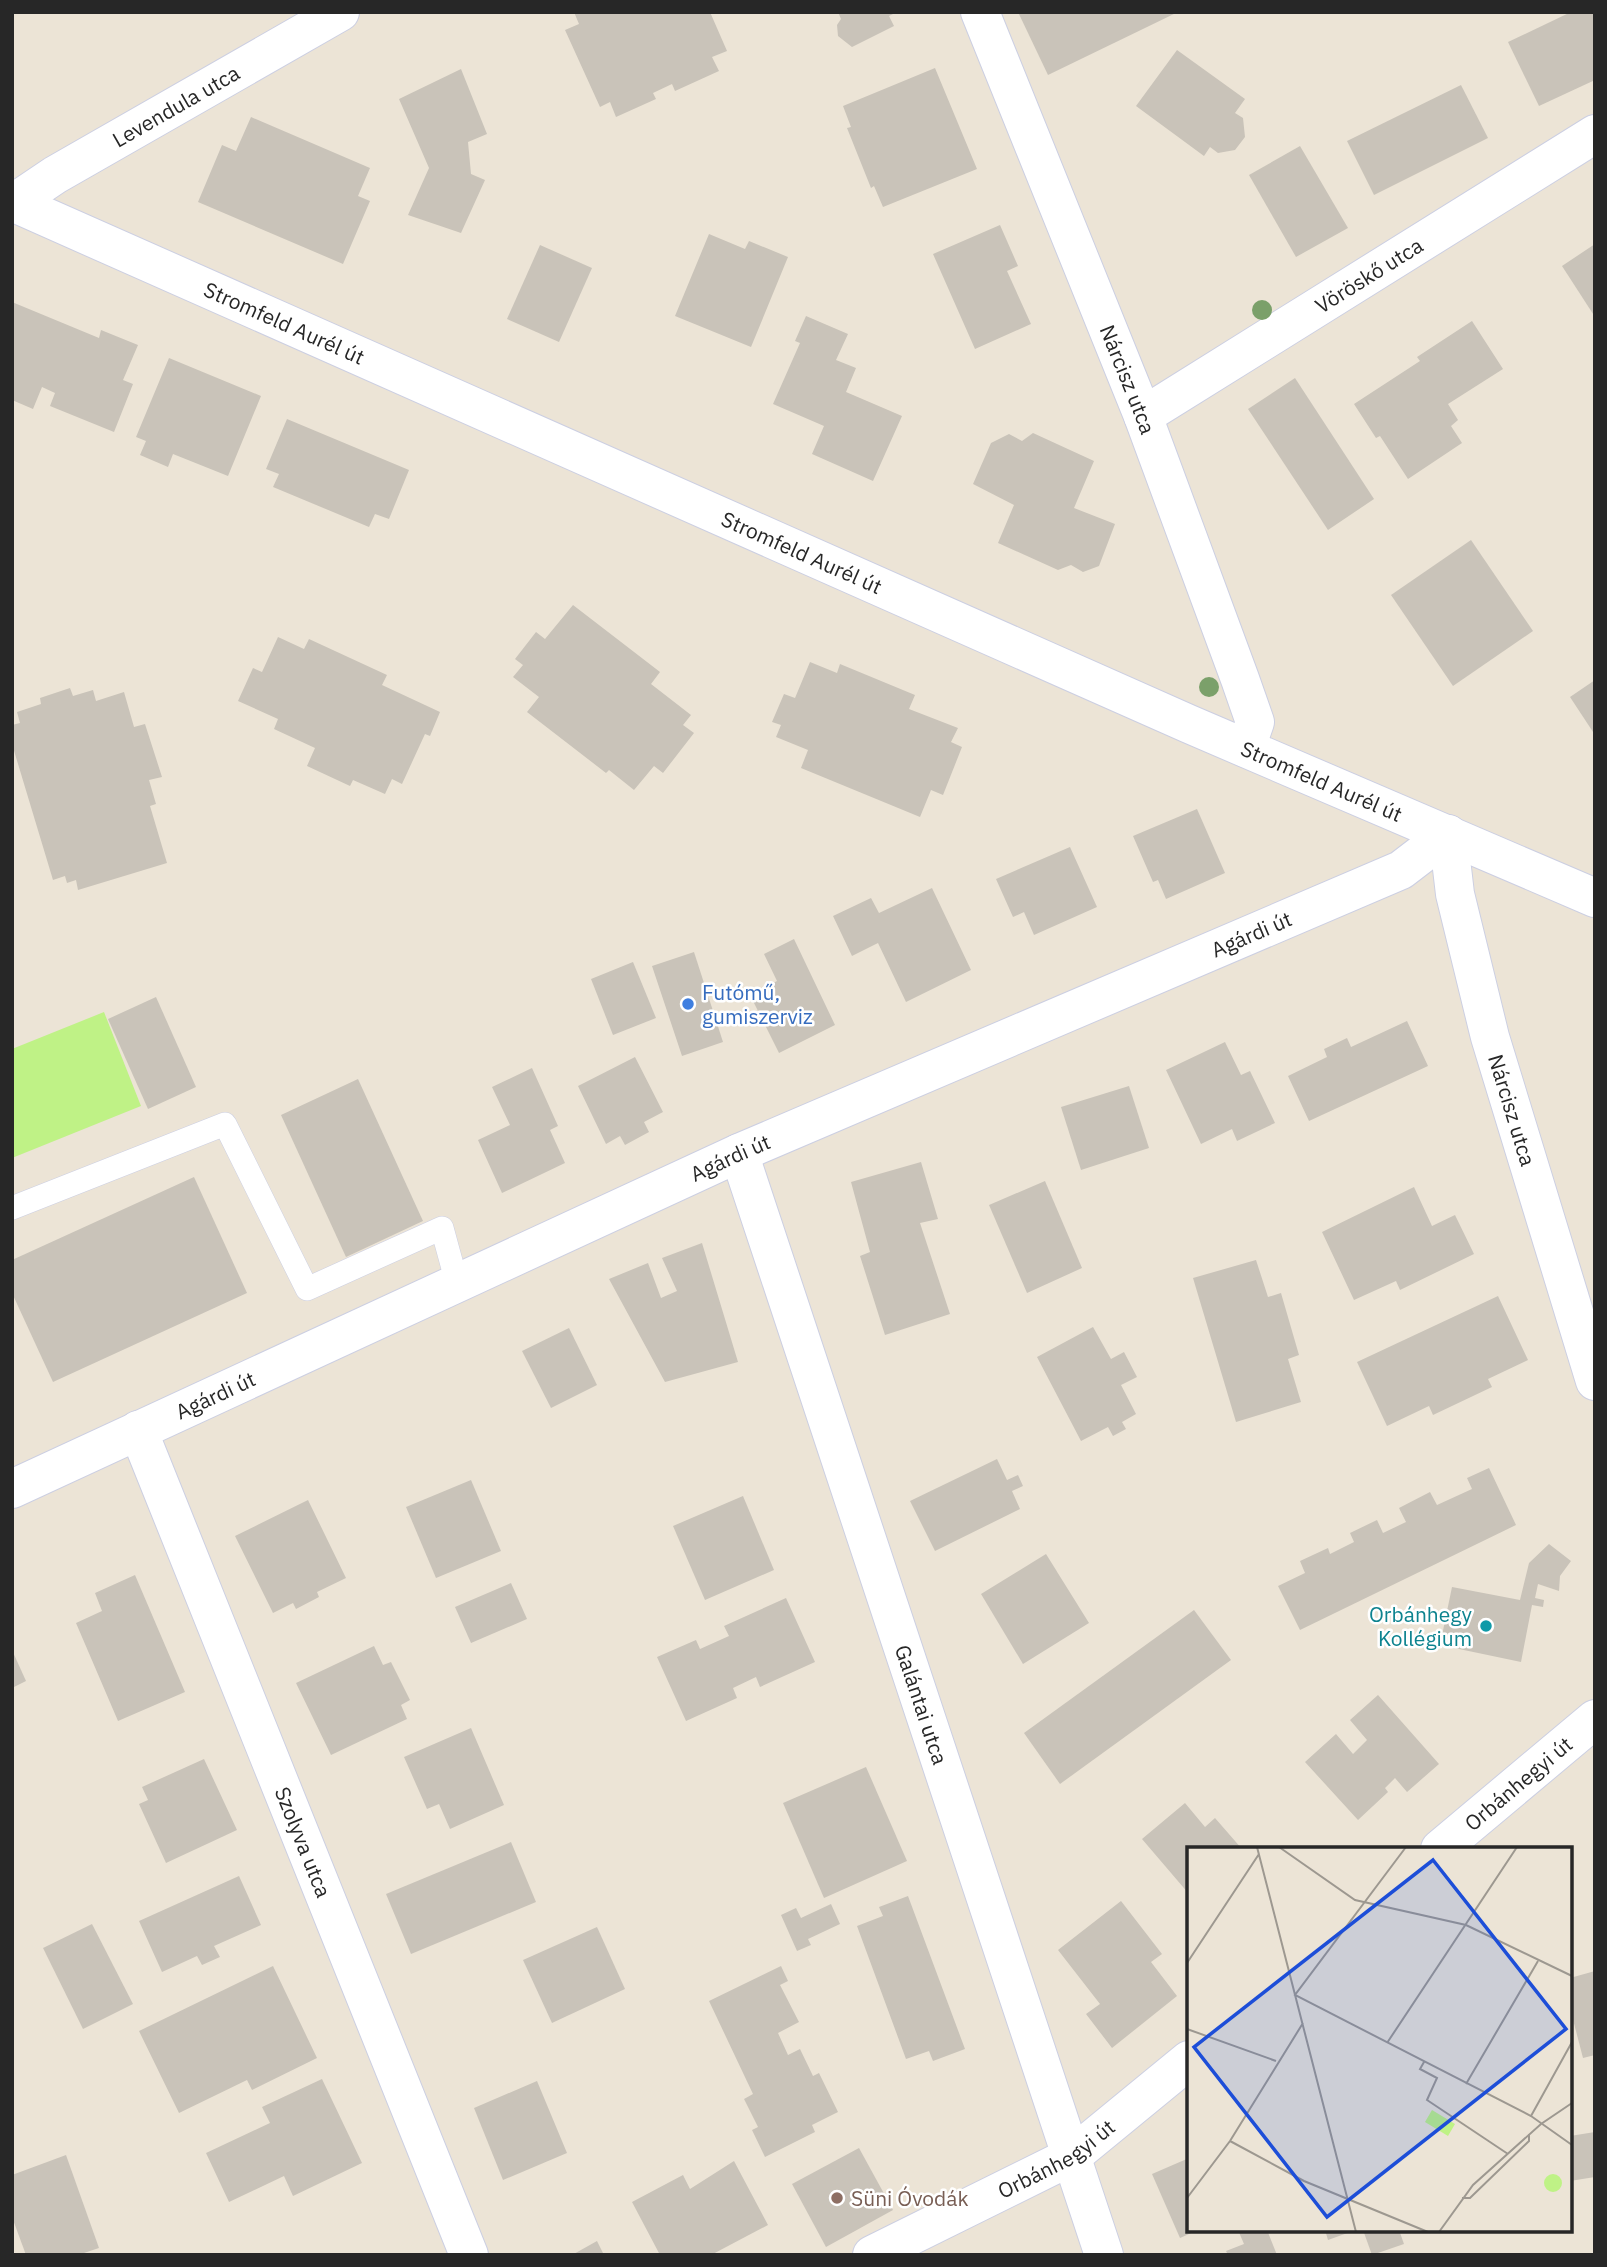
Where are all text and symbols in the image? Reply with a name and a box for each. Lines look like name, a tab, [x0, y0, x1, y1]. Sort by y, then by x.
street label: Levendula utca	[107, 58, 245, 153]
street label: Vöröskő utca	[1310, 231, 1428, 319]
street label: Stromfeld Aurél út	[200, 275, 369, 371]
street label: Nárcisz utca	[1094, 321, 1162, 438]
street label: Stromfeld Aurél út	[717, 504, 887, 600]
street label: Stromfeld Aurél út	[1237, 734, 1407, 828]
street label: Agárdi út	[1207, 904, 1296, 964]
place label: Futómű, gumiszerviz	[702, 978, 813, 1030]
marker: Futómű, gumiszerviz	[680, 996, 696, 1012]
street label: Nárcisz utca	[1482, 1051, 1543, 1169]
street label: Agárdi út	[686, 1127, 775, 1188]
street label: Agárdi út	[171, 1364, 260, 1426]
place label: Orbánhegy Kollégium	[1369, 1600, 1473, 1652]
marker: Orbánhegy Kollégium	[1478, 1618, 1494, 1634]
street label: Galántai utca	[889, 1641, 955, 1768]
street label: Orbánhegyi út	[1458, 1730, 1578, 1837]
street label: Szolyva utca	[269, 1783, 338, 1902]
inset map	[1187, 1847, 1572, 2232]
street label: Orbánhegyi út	[993, 2113, 1120, 2205]
place label: Süni Óvodák	[851, 2184, 969, 2212]
marker: Süni Óvodák	[829, 2190, 845, 2206]

